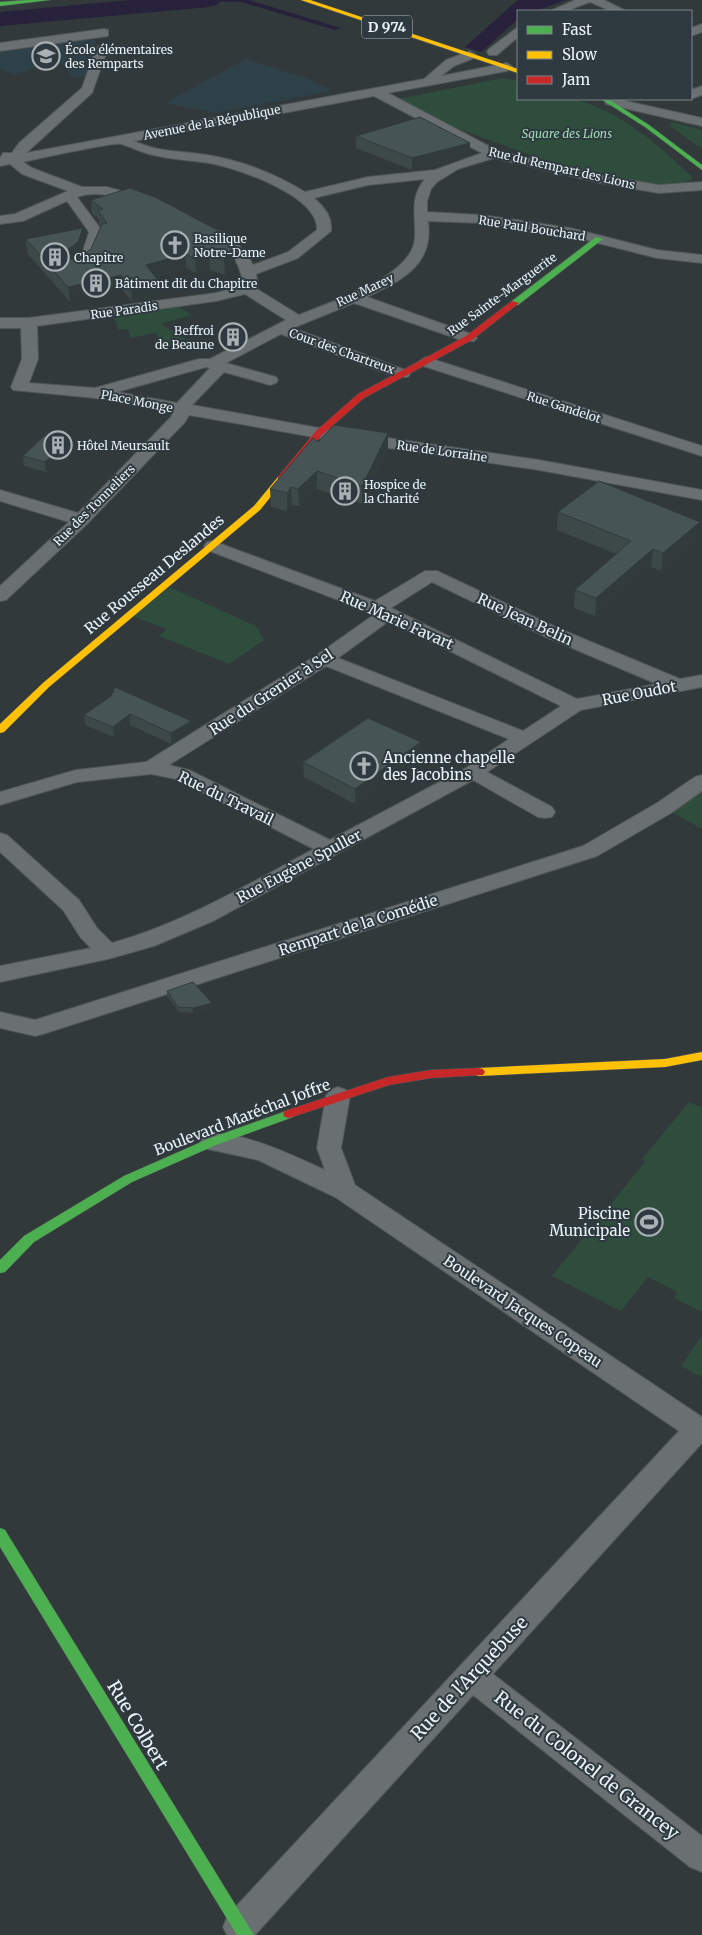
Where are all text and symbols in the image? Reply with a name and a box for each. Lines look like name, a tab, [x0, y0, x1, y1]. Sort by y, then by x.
legend	[517, 10, 692, 100]
road number: D 974	[362, 16, 412, 38]
text: Fast	[562, 20, 592, 39]
school or university icon: École élémentaires des Remparts	[31, 41, 61, 71]
place label: École élémentaires des Remparts	[65, 42, 173, 71]
text: Slow	[562, 45, 597, 64]
text: Jam	[561, 70, 590, 89]
street label: Avenue de la République	[141, 101, 282, 143]
park label: Square des Lions	[522, 126, 612, 141]
street label: Rue du Rempart des Lions	[487, 144, 637, 192]
street label: Rue Paul Bouchard	[477, 212, 587, 244]
church icon: Basilique Notre-Dame	[160, 230, 190, 260]
place label: Basilique Notre-Dame	[194, 231, 266, 260]
building icon: Chapitre	[40, 242, 70, 272]
street label: Rue Sainte-Marguerite	[445, 249, 559, 339]
place label: Chapitre	[74, 250, 123, 265]
building icon: Bâtiment dit du Chapitre	[81, 268, 111, 298]
street label: Rue Marey	[334, 270, 396, 310]
place label: Bâtiment dit du Chapitre	[115, 276, 257, 291]
street label: Rue Paradis	[90, 298, 159, 322]
building icon: Beffroi de Beaune	[218, 322, 248, 352]
place label: Beffroi de Beaune	[155, 323, 214, 352]
street label: Cour des Chartreux	[287, 325, 398, 377]
street label: Place Monge	[100, 387, 174, 415]
street label: Rue Gandelot	[525, 388, 603, 426]
building icon: Hôtel Meursault	[43, 430, 73, 460]
street label: Rue de Lorraine	[396, 437, 488, 465]
place label: Hôtel Meursault	[77, 438, 170, 453]
street label: Rue des Tonneliers	[50, 461, 138, 549]
building icon: Hospice de la Charité	[330, 476, 360, 506]
place label: Hospice de la Charité	[364, 477, 426, 506]
street label: Rue Rousseau Deslandes	[80, 510, 228, 638]
street label: Rue Marie Favart	[337, 586, 457, 654]
street label: Rue Jean Belin	[474, 589, 576, 649]
street label: Rue du Grenier à Sel	[206, 645, 337, 739]
street label: Rue Oudot	[600, 676, 678, 709]
place label: Ancienne chapelle des Jacobins	[382, 748, 515, 784]
church icon: Ancienne chapelle des Jacobins	[349, 751, 379, 781]
street label: Rue du Travail	[175, 767, 277, 829]
street label: Rue Eugène Spuller	[233, 825, 365, 907]
street label: Rempart de la Comédie	[276, 890, 440, 960]
street label: Boulevard Maréchal Joffre	[151, 1075, 333, 1159]
place label: Piscine Municipale	[549, 1204, 630, 1240]
sports icon: Piscine Municipale	[634, 1207, 664, 1237]
street label: Boulevard Jacques Copeau	[440, 1251, 606, 1371]
street label: Rue de l'Arquebuse	[406, 1611, 532, 1745]
street label: Rue Colbert	[102, 1676, 174, 1774]
street label: Rue du Colonel de Grancey	[490, 1686, 684, 1845]

